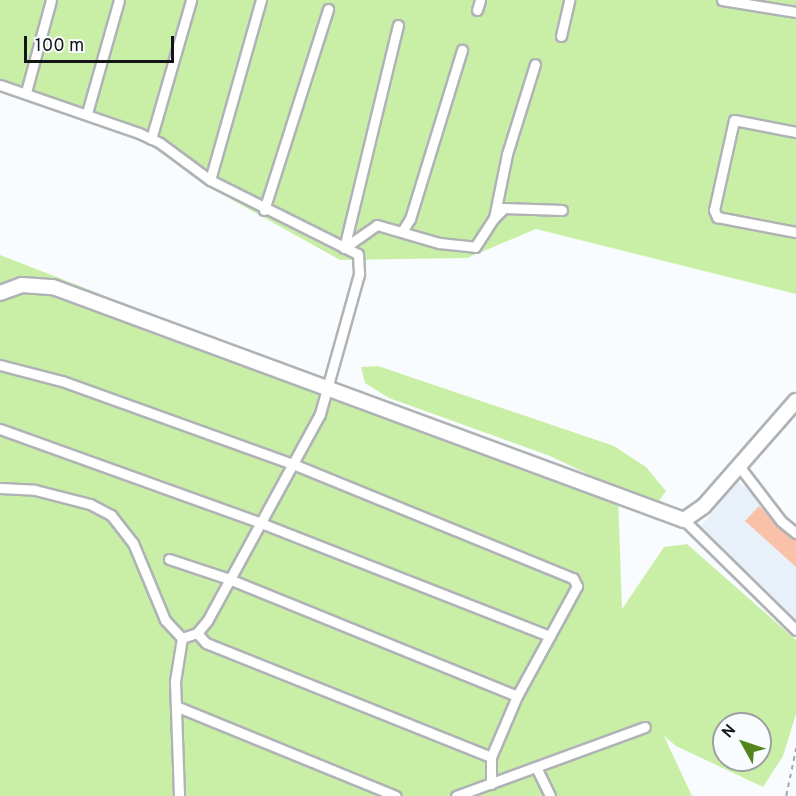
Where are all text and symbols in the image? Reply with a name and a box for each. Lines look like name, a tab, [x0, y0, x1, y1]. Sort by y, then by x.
scale bar	[27, 24, 177, 62]
text: 100 m	[35, 35, 84, 58]
north arrow	[712, 712, 772, 772]
text: N	[718, 721, 741, 743]

